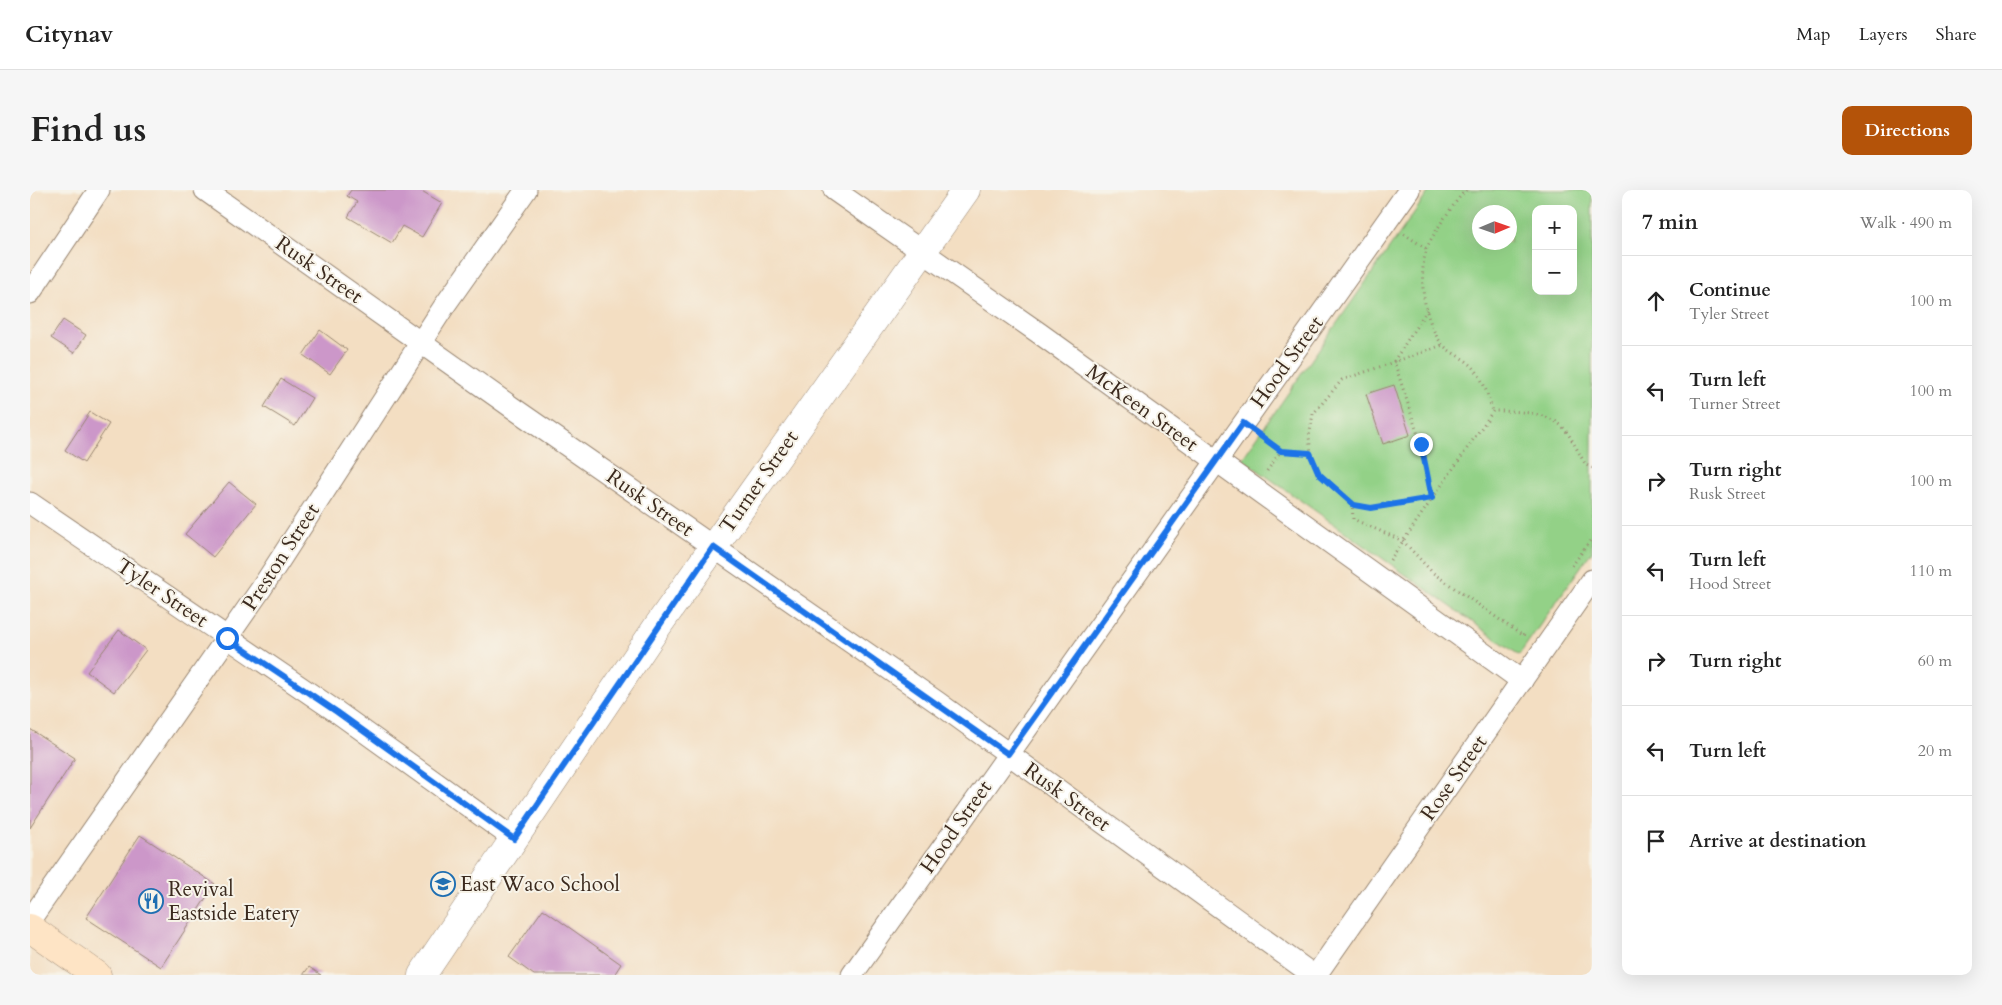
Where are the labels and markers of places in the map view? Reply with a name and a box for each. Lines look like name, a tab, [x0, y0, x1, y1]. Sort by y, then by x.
place label: East Waco School	[460, 870, 620, 899]
school or university icon: East Waco School	[430, 871, 456, 897]
place label: Revival Eastside Eatery	[168, 875, 300, 928]
restaurant icon: Revival Eastside Eatery	[138, 888, 164, 914]

